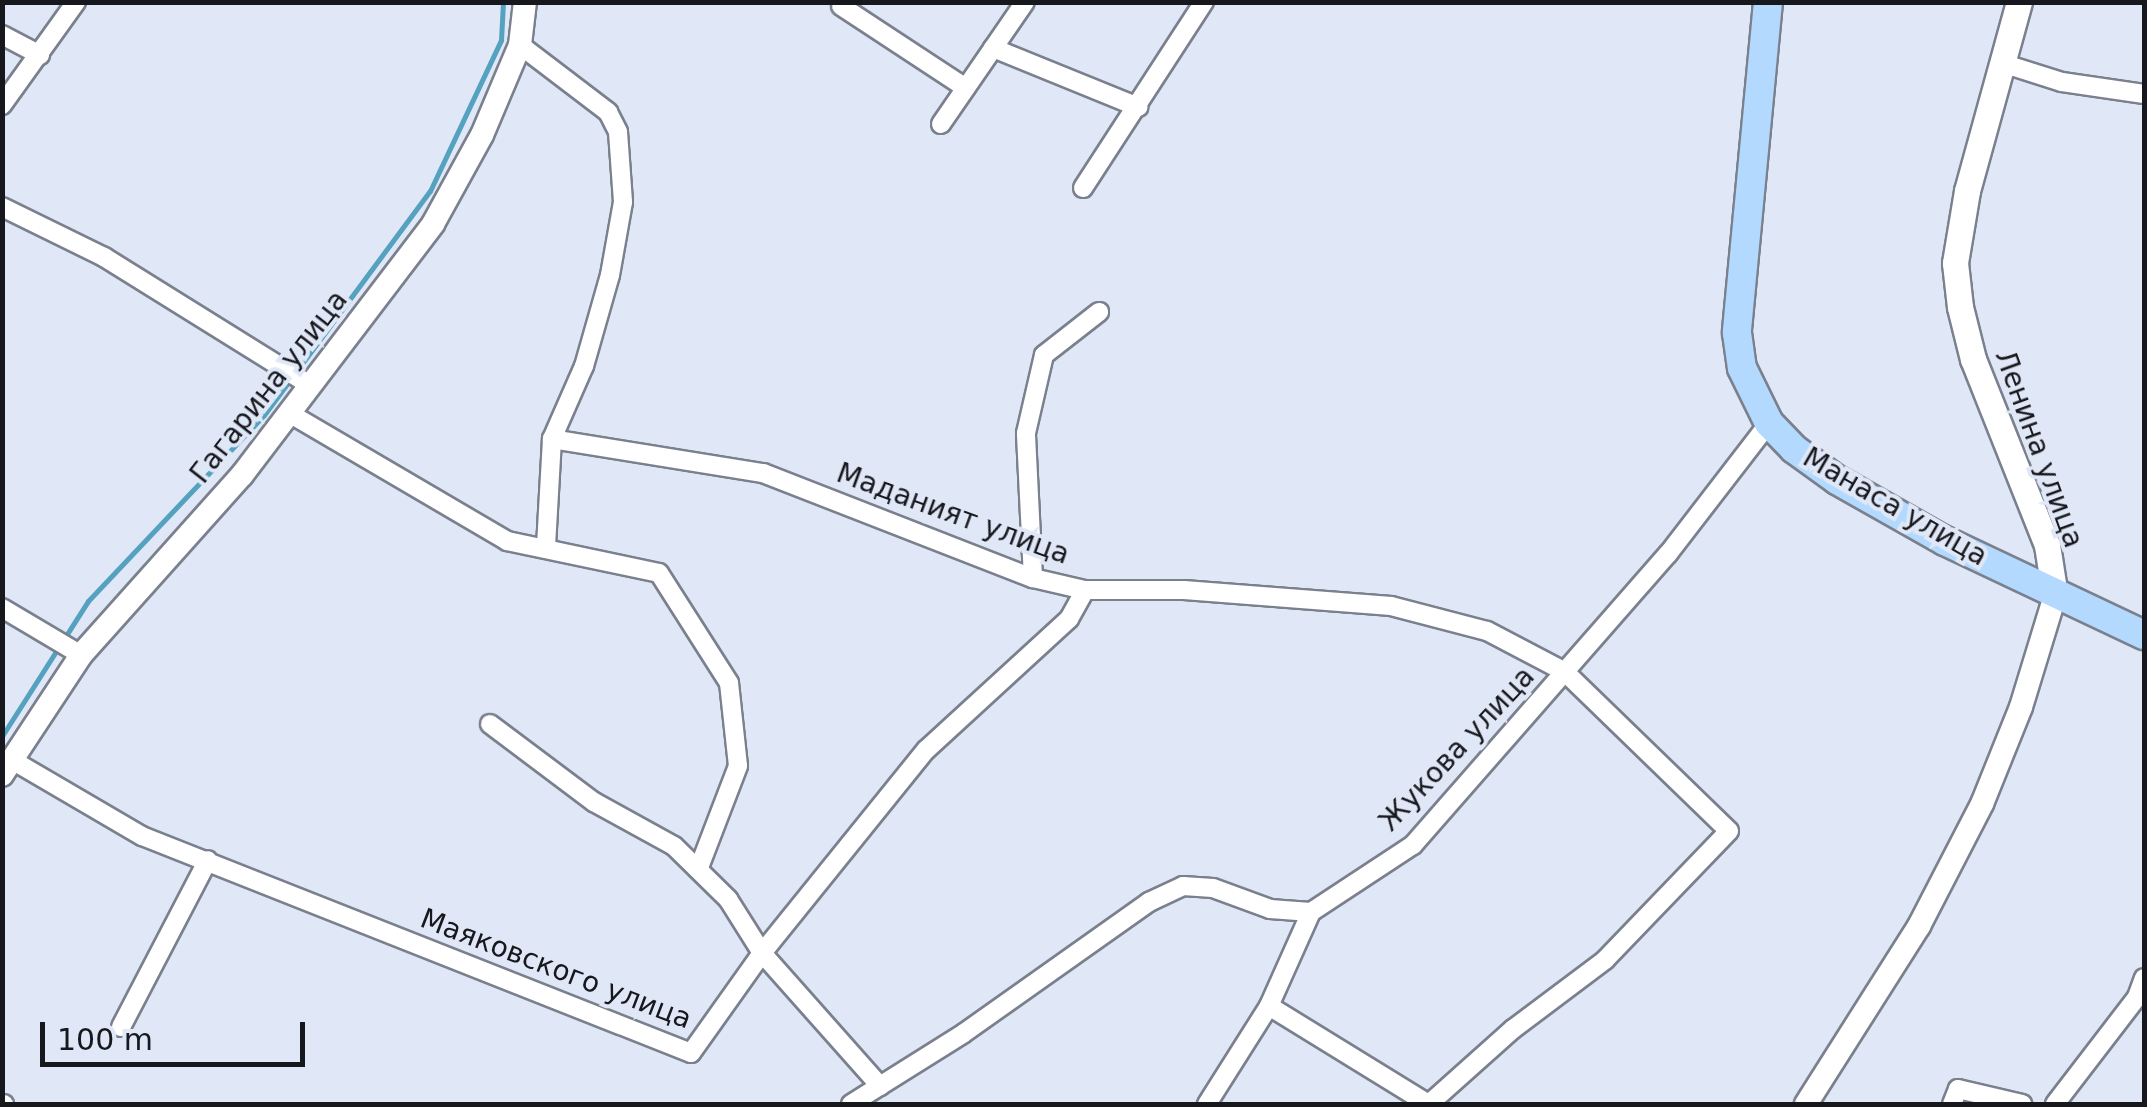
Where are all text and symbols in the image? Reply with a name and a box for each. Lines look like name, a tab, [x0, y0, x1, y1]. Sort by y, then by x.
street label: Гагарина улица	[183, 284, 355, 490]
street label: Ленина улица	[1988, 346, 2090, 552]
street label: Манаса улица	[1797, 441, 1993, 573]
street label: Маданият улица	[832, 456, 1074, 572]
street label: Жукова улица	[1372, 660, 1542, 838]
street label: Маяковского улица	[416, 902, 696, 1036]
scale bar	[45, 1002, 310, 1064]
text: 100 m	[57, 1022, 153, 1057]

